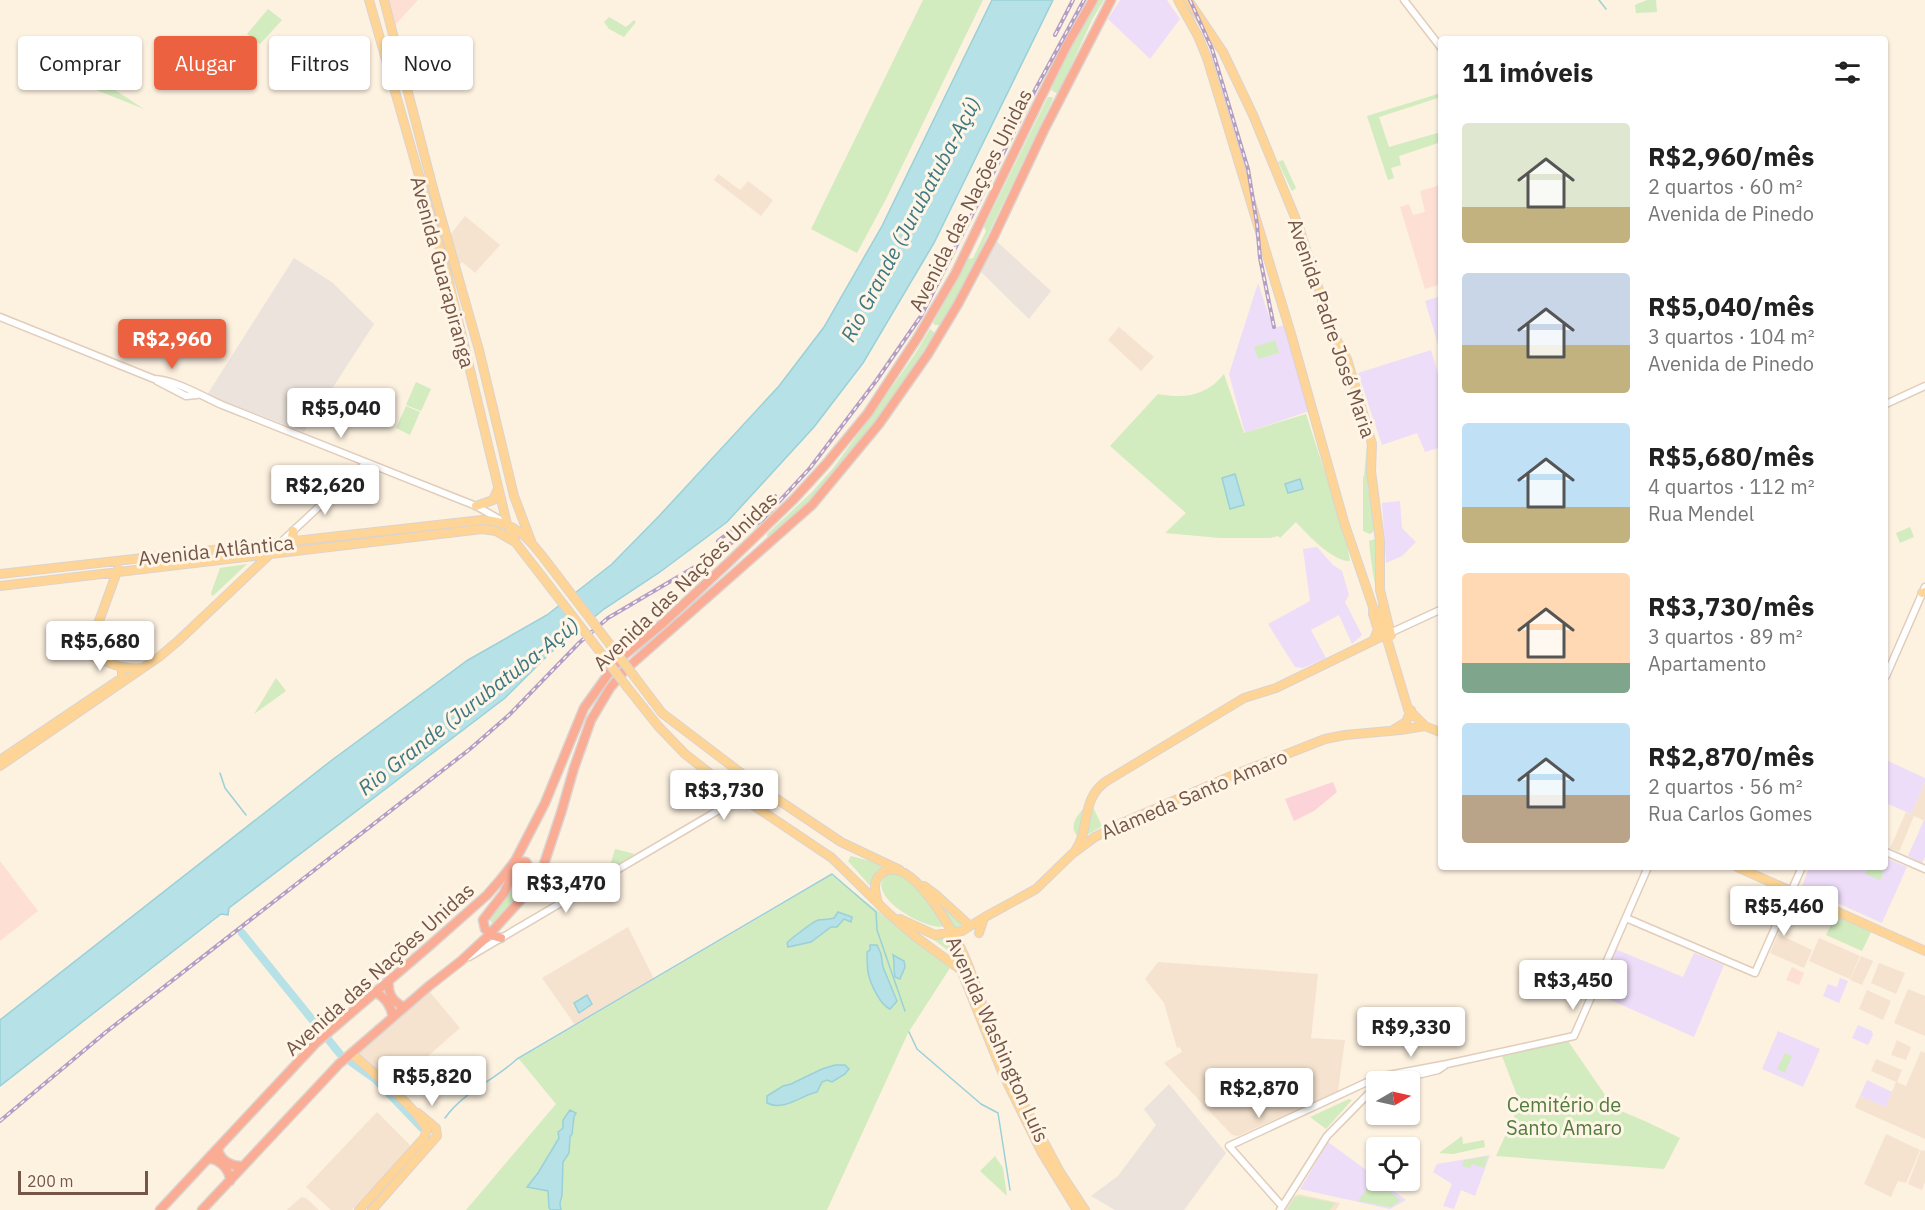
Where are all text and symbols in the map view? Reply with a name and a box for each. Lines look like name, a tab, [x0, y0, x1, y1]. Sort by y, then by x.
chip: Comprar	[18, 36, 142, 90]
chip: Alugar	[154, 36, 257, 90]
chip: Filtros	[269, 36, 370, 90]
chip: Novo	[382, 36, 473, 90]
text: 11 imóveis	[1462, 55, 1593, 89]
icon: filters	[1831, 56, 1864, 89]
street label: Avenida das Nações Unidas	[902, 84, 1038, 316]
water label: Rio Grande (Jurubatuba-Açú)	[833, 92, 987, 346]
text: R$2,960/mês	[1648, 139, 1814, 173]
icon: home	[1510, 147, 1582, 219]
street label: Avenida Guarapiranga	[404, 173, 482, 371]
text: 2 quartos · 60 m²	[1648, 173, 1803, 200]
text: Avenida de Pinedo	[1648, 200, 1814, 227]
street label: Avenida Padre José Maria	[1282, 215, 1382, 442]
text: R$5,040/mês	[1648, 289, 1814, 323]
icon: home	[1510, 297, 1582, 369]
pin: R$2,960	[117, 319, 227, 370]
text: 3 quartos · 104 m²	[1648, 323, 1815, 350]
text: R$2,960	[132, 325, 212, 352]
text: Avenida de Pinedo	[1648, 350, 1814, 377]
pin: R$5,040	[286, 388, 396, 439]
text: R$5,040	[301, 394, 381, 421]
text: R$5,680/mês	[1648, 439, 1814, 473]
icon: home	[1510, 447, 1582, 519]
pin: R$2,620	[270, 465, 380, 516]
text: R$2,620	[285, 471, 365, 498]
text: 4 quartos · 112 m²	[1648, 473, 1815, 500]
street label: Avenida das Nações Unidas	[587, 486, 783, 676]
text: Rua Mendel	[1648, 500, 1754, 527]
street label: Avenida Atlântica	[137, 528, 296, 572]
text: R$3,730/mês	[1648, 589, 1814, 623]
icon: home	[1510, 597, 1582, 669]
water label: Rio Grande (Jurubatuba-Açú)	[352, 611, 584, 801]
pin: R$5,680	[45, 621, 155, 672]
text: 3 quartos · 89 m²	[1648, 623, 1803, 650]
text: R$5,680	[60, 627, 140, 654]
text: Apartamento	[1648, 650, 1766, 677]
text: R$2,870/mês	[1648, 739, 1814, 773]
street label: Alameda Santo Amaro	[1097, 742, 1291, 846]
icon: home	[1510, 747, 1582, 819]
pin: R$3,730	[669, 770, 779, 821]
text: 2 quartos · 56 m²	[1648, 773, 1803, 800]
text: R$3,730	[684, 776, 764, 803]
text: Rua Carlos Gomes	[1648, 800, 1812, 827]
pin: R$3,470	[511, 863, 621, 914]
text: R$3,470	[526, 869, 606, 896]
street label: Avenida das Nações Unidas	[278, 876, 480, 1062]
pin: R$5,460	[1729, 886, 1839, 937]
text: R$5,460	[1744, 892, 1824, 919]
street label: Avenida Washington Luís	[940, 932, 1056, 1146]
pin: R$3,450	[1518, 960, 1628, 1011]
text: R$3,450	[1533, 966, 1613, 993]
pin: R$9,330	[1356, 1007, 1466, 1058]
text: R$9,330	[1371, 1013, 1451, 1040]
pin: R$5,820	[377, 1056, 487, 1107]
text: R$5,820	[392, 1062, 472, 1089]
pin: R$2,870	[1204, 1068, 1314, 1119]
north arrow	[1366, 1071, 1420, 1125]
map controls	[1366, 1071, 1420, 1191]
text: R$2,870	[1219, 1074, 1299, 1101]
park label: Cemitério de Santo Amaro	[1506, 1091, 1622, 1141]
button: locate	[1366, 1137, 1420, 1191]
scale bar	[18, 1168, 148, 1196]
text: 200 m	[27, 1171, 74, 1191]

